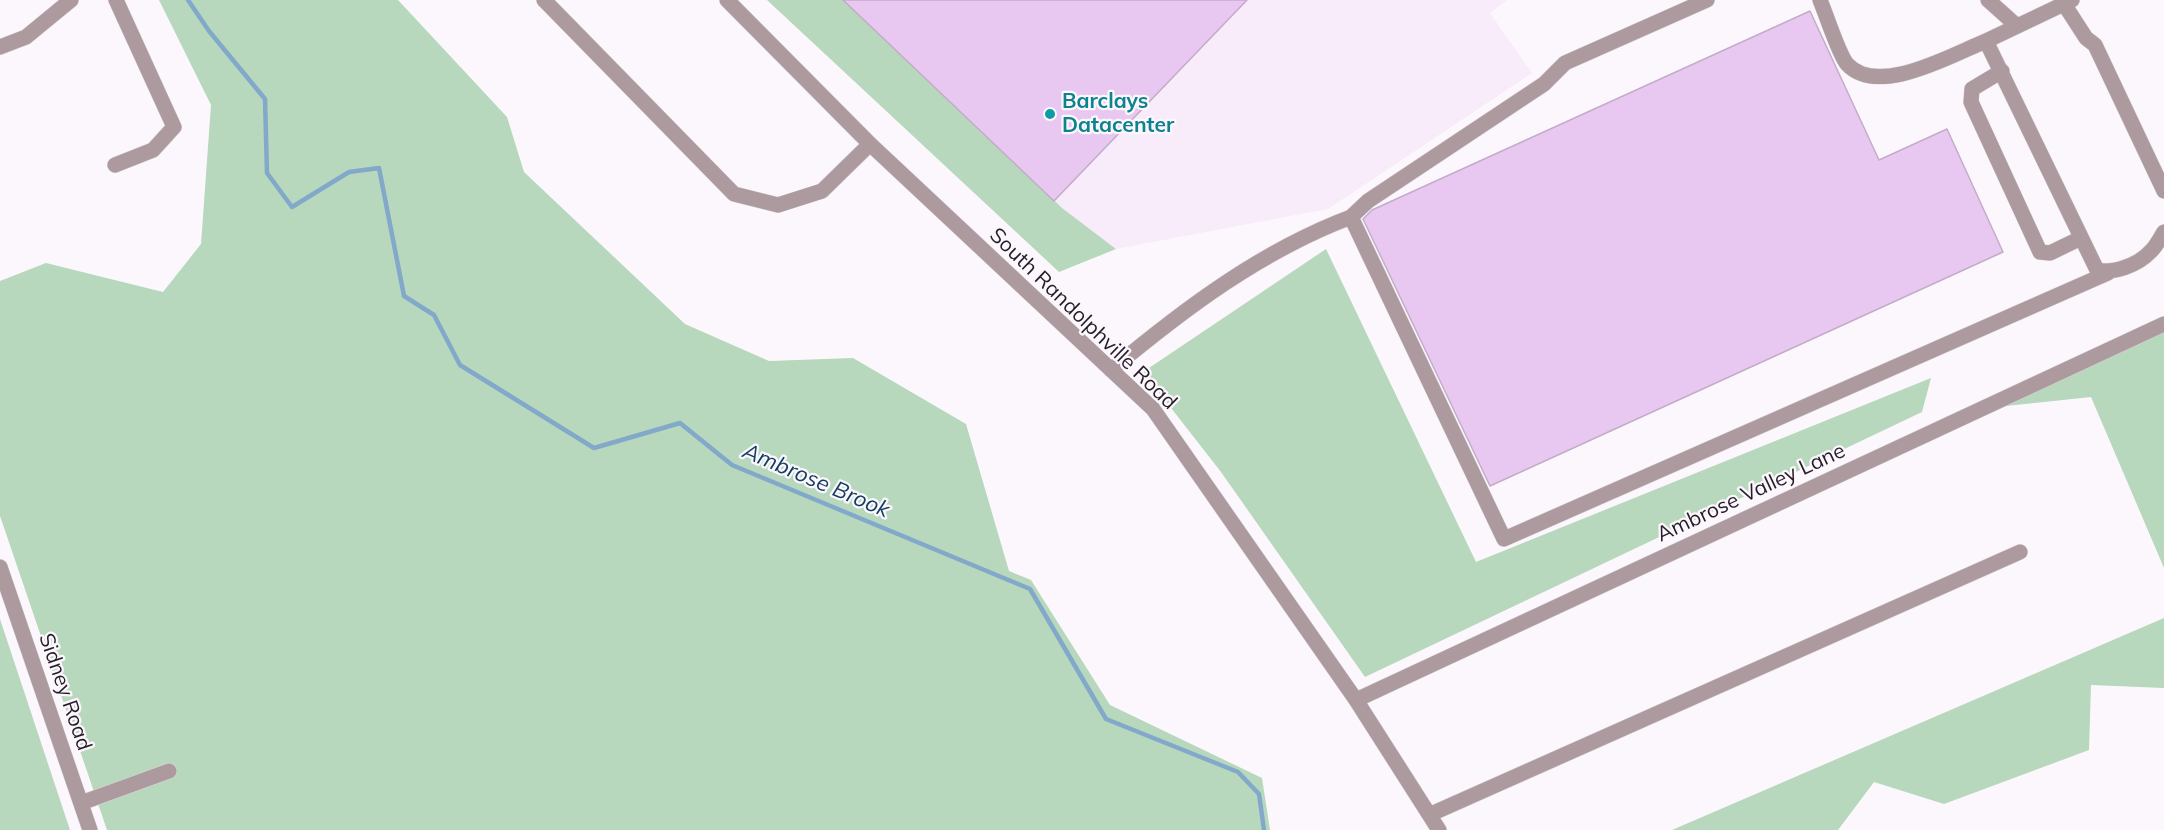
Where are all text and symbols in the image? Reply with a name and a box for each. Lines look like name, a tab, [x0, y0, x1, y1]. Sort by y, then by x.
place label: Barclays Datacenter	[1062, 89, 1174, 139]
marker: Barclays Datacenter	[1043, 107, 1057, 121]
street label: South Randolphville Road	[984, 223, 1182, 415]
water label: Ambrose Brook	[739, 438, 893, 524]
street label: Ambrose Valley Lane	[1653, 438, 1849, 548]
street label: Sidney Road	[33, 630, 97, 754]

